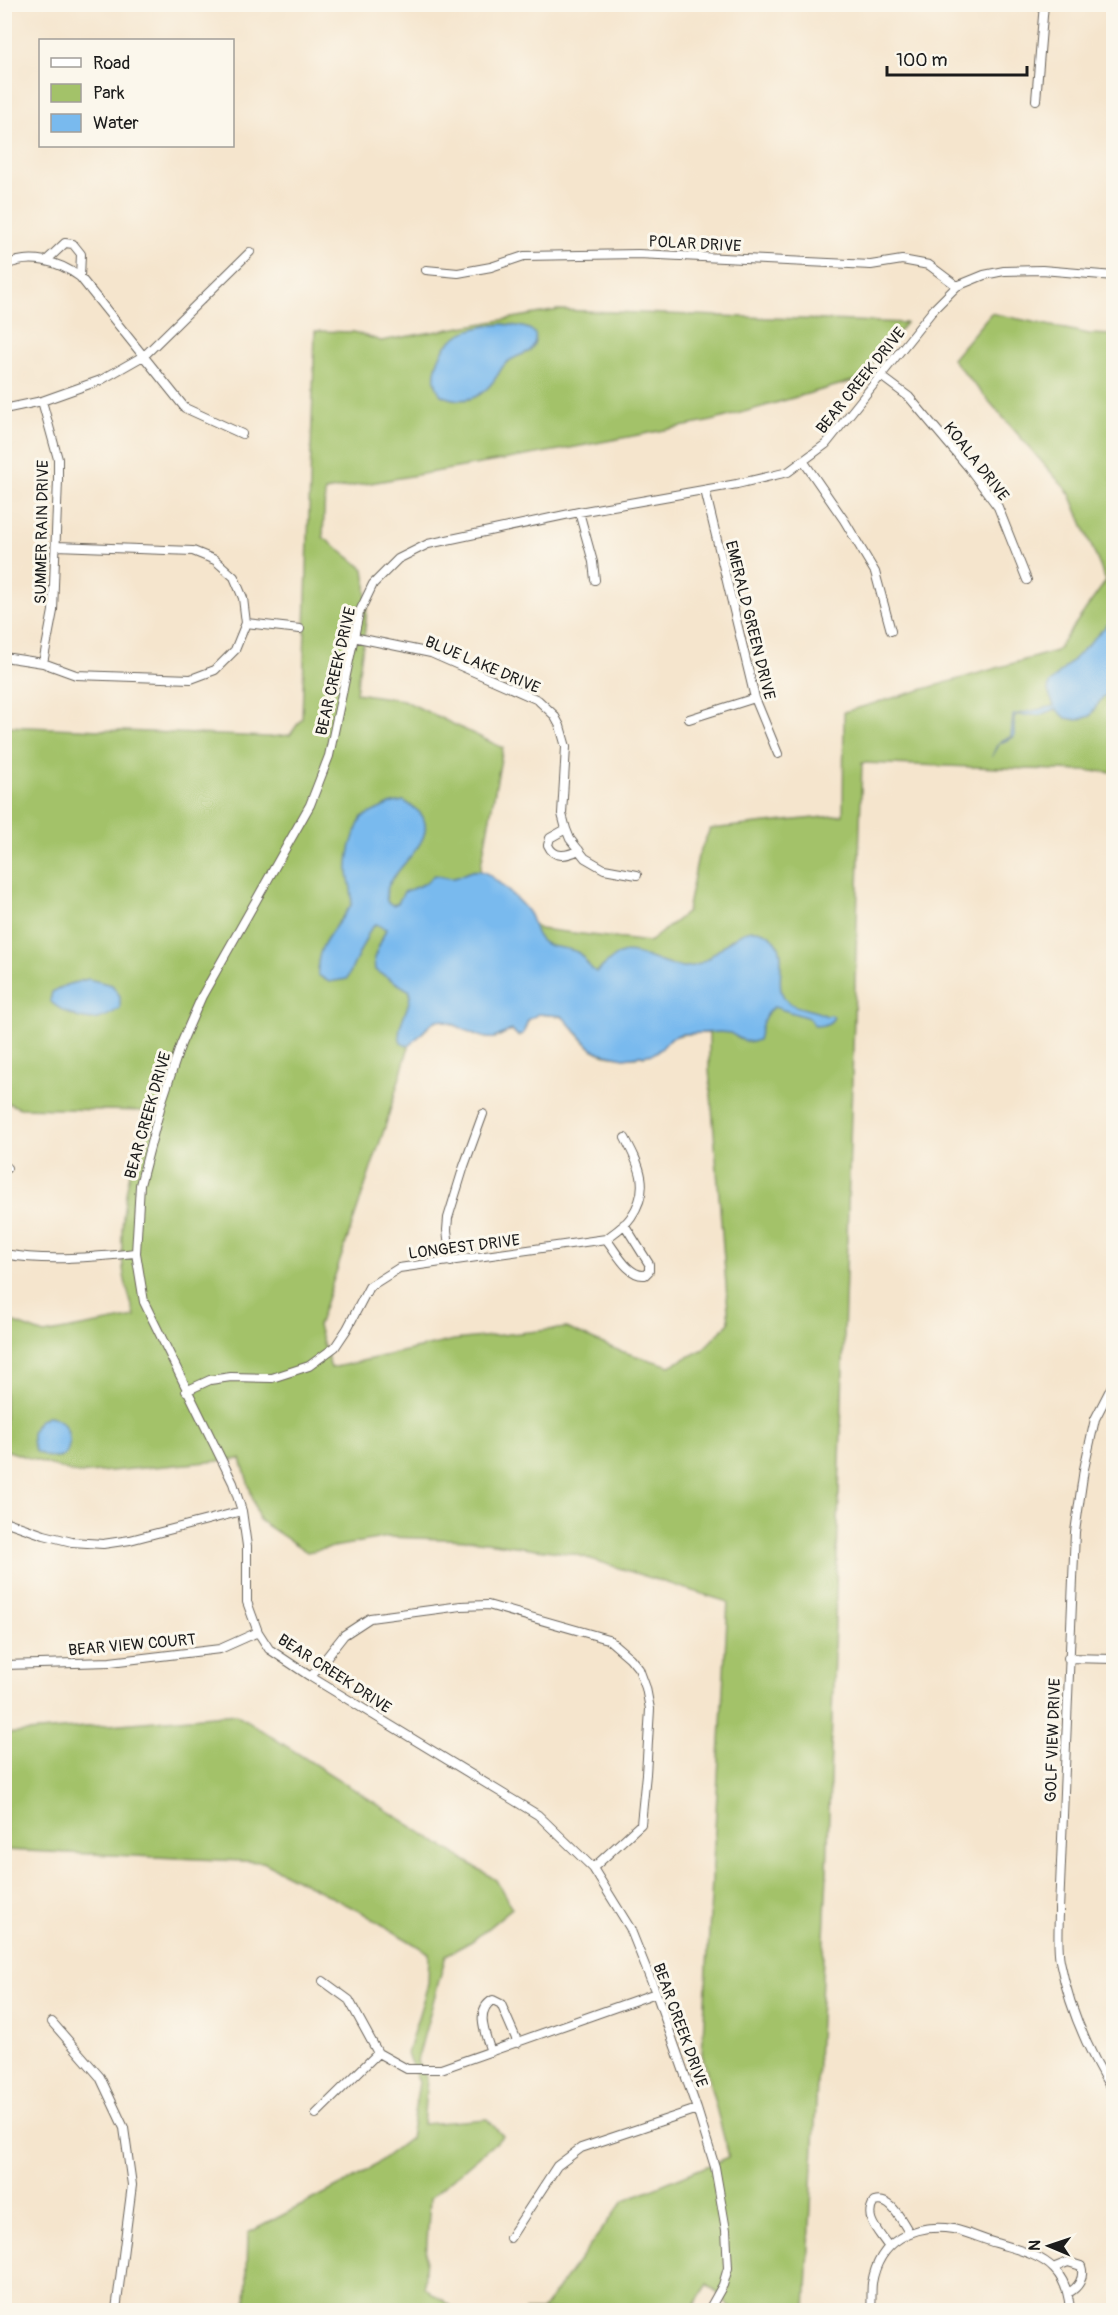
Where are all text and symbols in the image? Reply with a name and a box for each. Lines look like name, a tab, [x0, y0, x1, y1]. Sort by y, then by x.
legend	[39, 39, 234, 147]
scale bar	[887, 39, 1026, 77]
text: 100 m	[896, 49, 948, 72]
text: Road	[93, 52, 130, 75]
text: Park	[93, 82, 125, 105]
text: Water	[93, 112, 139, 135]
street label: POLAR DRIVE	[648, 232, 742, 256]
street label: BEAR CREEK DRIVE	[812, 323, 910, 438]
street label: KOALA DRIVE	[939, 418, 1013, 505]
street label: SUMMER RAIN DRIVE	[31, 460, 53, 604]
street label: EMERALD GREEN DRIVE	[721, 539, 779, 702]
street label: BEAR CREEK DRIVE	[311, 605, 360, 737]
street label: BLUE LAKE DRIVE	[422, 632, 543, 698]
street label: BEAR CREEK DRIVE	[120, 1050, 176, 1181]
street label: LONGEST DRIVE	[407, 1230, 521, 1264]
street label: BEAR VIEW COURT	[67, 1629, 197, 1661]
street label: BEAR CREEK DRIVE	[274, 1630, 395, 1718]
street label: GOLF VIEW DRIVE	[1041, 1678, 1065, 1802]
street label: BEAR CREEK DRIVE	[648, 1960, 712, 2090]
north arrow	[1019, 2216, 1079, 2276]
text: N	[1025, 2240, 1045, 2251]

